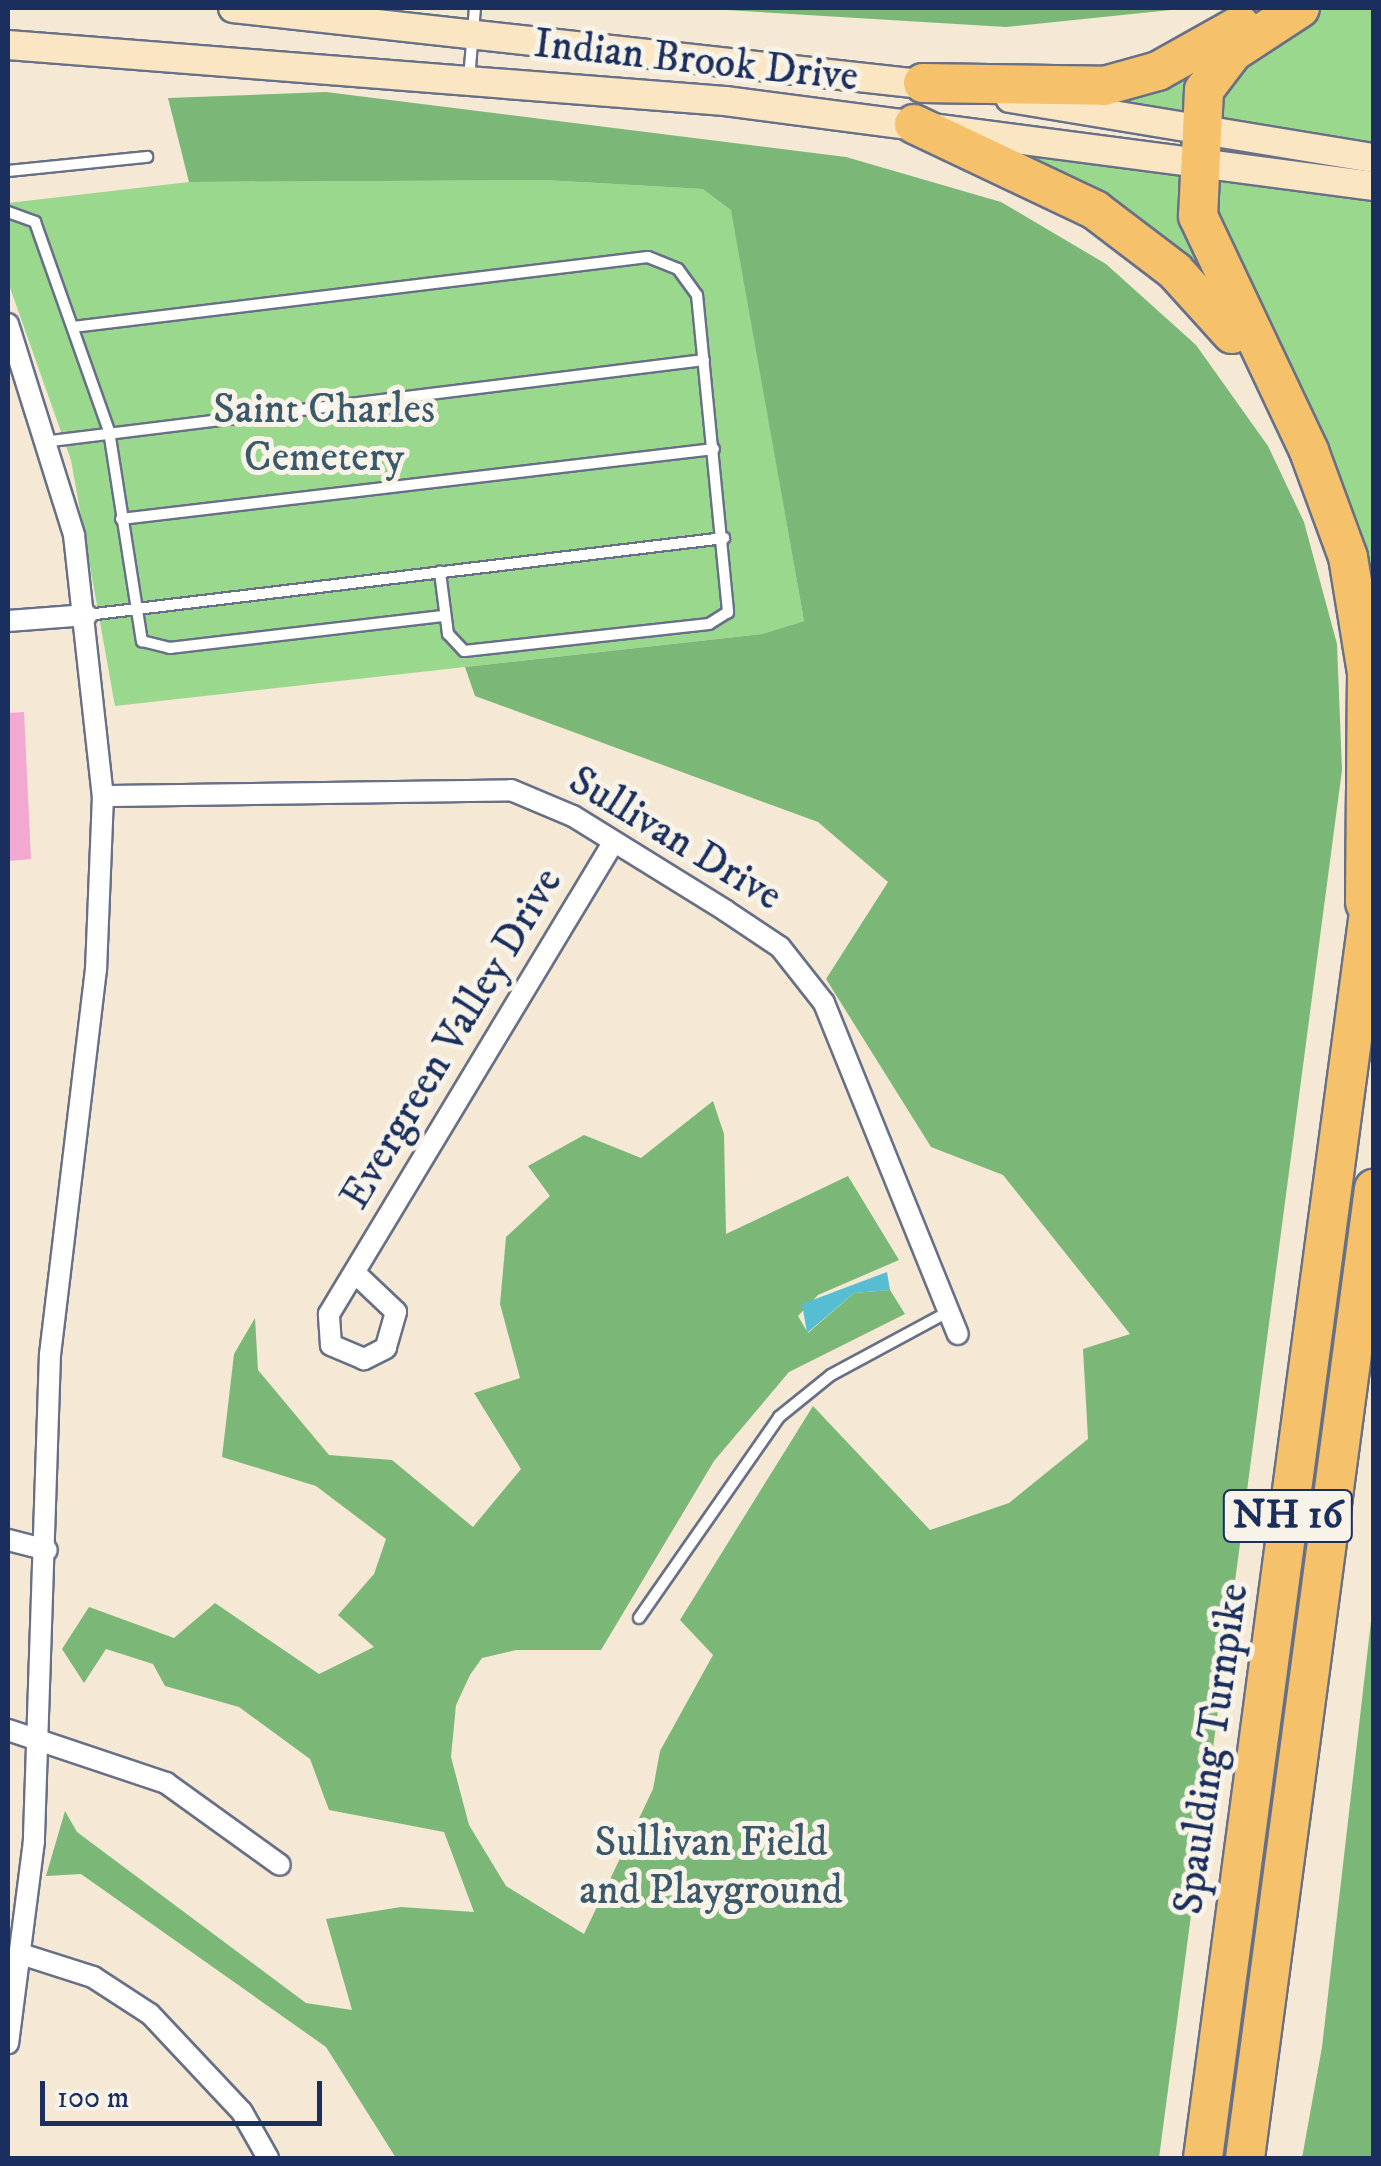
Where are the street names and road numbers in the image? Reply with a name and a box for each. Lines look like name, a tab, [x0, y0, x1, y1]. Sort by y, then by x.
street label: Indian Brook Drive	[531, 19, 861, 103]
street label: Sullivan Drive	[560, 756, 790, 922]
street label: Evergreen Valley Drive	[330, 859, 574, 1219]
road number: NH 16	[1220, 1481, 1356, 1551]
street label: Spaulding Turnpike	[1164, 1580, 1260, 1918]

